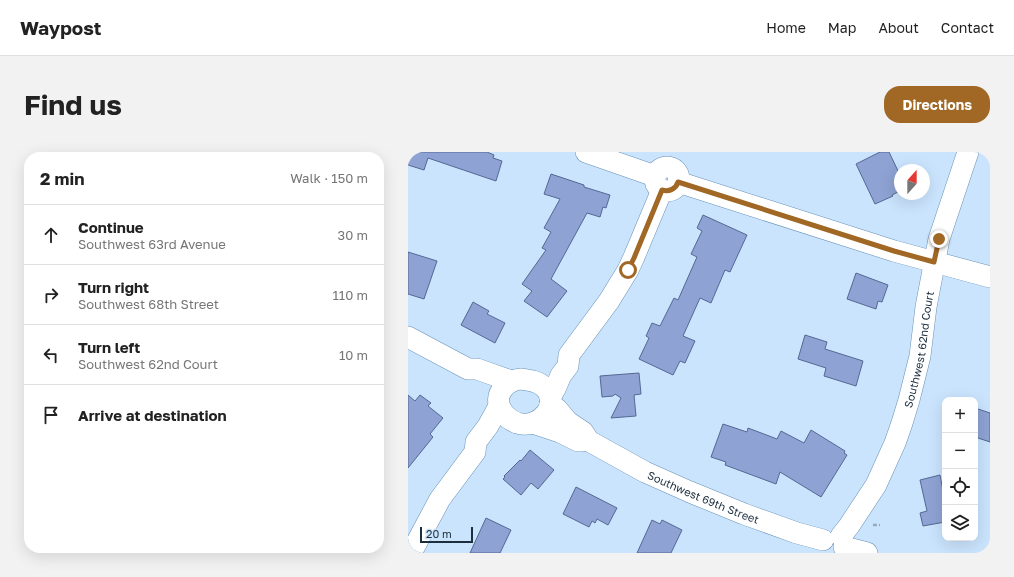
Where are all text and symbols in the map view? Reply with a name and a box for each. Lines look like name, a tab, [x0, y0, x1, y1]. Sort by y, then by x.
text: Waypost	[20, 16, 101, 39]
text: Home	[766, 19, 806, 36]
text: Map	[828, 19, 856, 36]
text: About	[878, 19, 919, 36]
text: Contact	[941, 19, 994, 36]
button: Directions	[884, 86, 990, 123]
text: Find us	[24, 88, 122, 121]
north arrow	[894, 164, 930, 200]
text: 2 min	[40, 168, 84, 189]
text: Walk · 150 m	[290, 170, 368, 186]
text: Continue	[78, 218, 144, 236]
icon: ahead	[40, 224, 62, 246]
text: 30 m	[338, 227, 368, 243]
route end	[930, 230, 948, 248]
text: Southwest 63rd Avenue	[78, 236, 226, 252]
route start	[619, 261, 637, 279]
text: Turn right	[78, 278, 149, 296]
icon: right	[40, 284, 62, 306]
text: 110 m	[333, 287, 368, 303]
street label: Southwest 62nd Court	[901, 290, 935, 409]
text: Southwest 68th Street	[78, 296, 219, 312]
text: Turn left	[78, 338, 140, 356]
icon: left	[40, 344, 62, 366]
text: 10 m	[339, 347, 368, 363]
text: Southwest 62nd Court	[78, 356, 218, 372]
map controls	[942, 397, 978, 541]
button: +	[942, 397, 978, 433]
icon: arrive	[40, 404, 62, 426]
text: Arrive at destination	[78, 406, 227, 424]
button: −	[942, 433, 978, 469]
street label: Southwest 69th Street	[646, 468, 761, 525]
button: locate	[942, 469, 978, 505]
button: layers	[942, 505, 978, 541]
scale bar	[420, 525, 473, 544]
text: 20 m	[426, 527, 452, 540]

